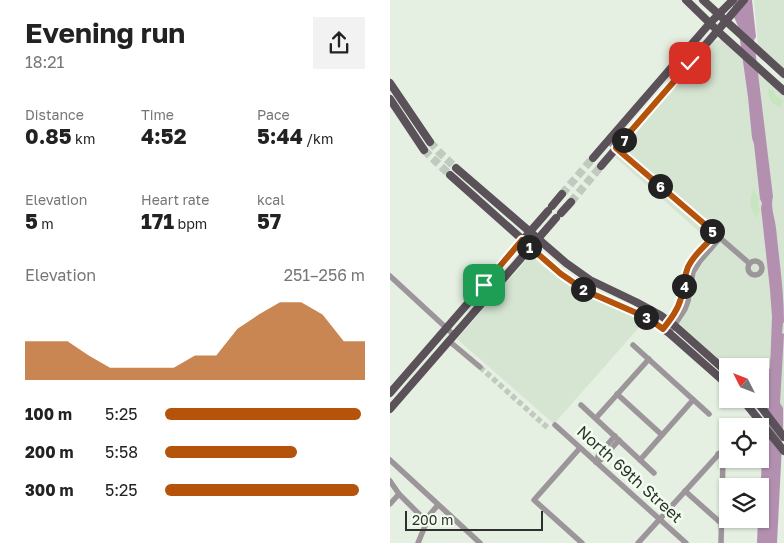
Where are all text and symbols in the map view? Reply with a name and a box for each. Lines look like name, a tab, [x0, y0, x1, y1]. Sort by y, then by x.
text: Evening run	[25, 16, 185, 49]
button: share	[313, 17, 365, 69]
pin	[669, 42, 711, 84]
icon: check	[676, 49, 704, 77]
text: 18:21	[25, 52, 64, 72]
text: Distance	[25, 106, 84, 123]
text: Time	[141, 106, 174, 123]
text: Pace	[257, 106, 290, 123]
text: 0.85	[25, 123, 72, 149]
text: 4:52	[141, 123, 186, 149]
text: 5:44	[257, 123, 303, 149]
pin: 7	[612, 128, 636, 152]
text: km	[72, 130, 95, 147]
text: /km	[303, 130, 333, 147]
text: 7	[621, 132, 628, 149]
pin: 6	[648, 174, 672, 198]
text: 6	[656, 178, 665, 195]
text: Elevation	[25, 191, 87, 208]
text: Heart rate	[141, 191, 209, 208]
text: kcal	[257, 191, 285, 208]
text: 5	[25, 208, 38, 234]
text: 171	[141, 208, 174, 234]
text: 57	[257, 208, 281, 234]
text: m	[38, 215, 54, 232]
text: bpm	[174, 215, 207, 232]
pin: 5	[700, 218, 724, 244]
text: 5	[708, 223, 717, 240]
pin: 1	[516, 234, 542, 260]
text: 1	[526, 239, 533, 256]
pin	[463, 264, 505, 306]
text: Elevation	[25, 265, 96, 285]
text: 251–256 m	[284, 265, 365, 285]
icon: arrive	[470, 271, 498, 299]
pin: 4	[672, 274, 696, 298]
pin: 2	[570, 276, 596, 302]
text: 4	[680, 278, 689, 295]
text: 2	[579, 281, 588, 298]
pin: 3	[634, 304, 658, 330]
text: 3	[642, 309, 651, 326]
north arrow	[719, 358, 769, 408]
map controls	[719, 358, 769, 528]
text: 100 m	[25, 404, 72, 424]
text: 5:25	[105, 404, 138, 424]
button: locate	[719, 418, 769, 468]
street label: North 69th Street	[573, 421, 687, 527]
text: 200 m	[25, 442, 74, 462]
text: 5:58	[105, 442, 138, 462]
button: layers	[719, 478, 769, 528]
text: 300 m	[25, 480, 74, 500]
text: 5:25	[105, 480, 138, 500]
scale bar	[405, 508, 542, 531]
text: 200 m	[412, 511, 453, 528]

